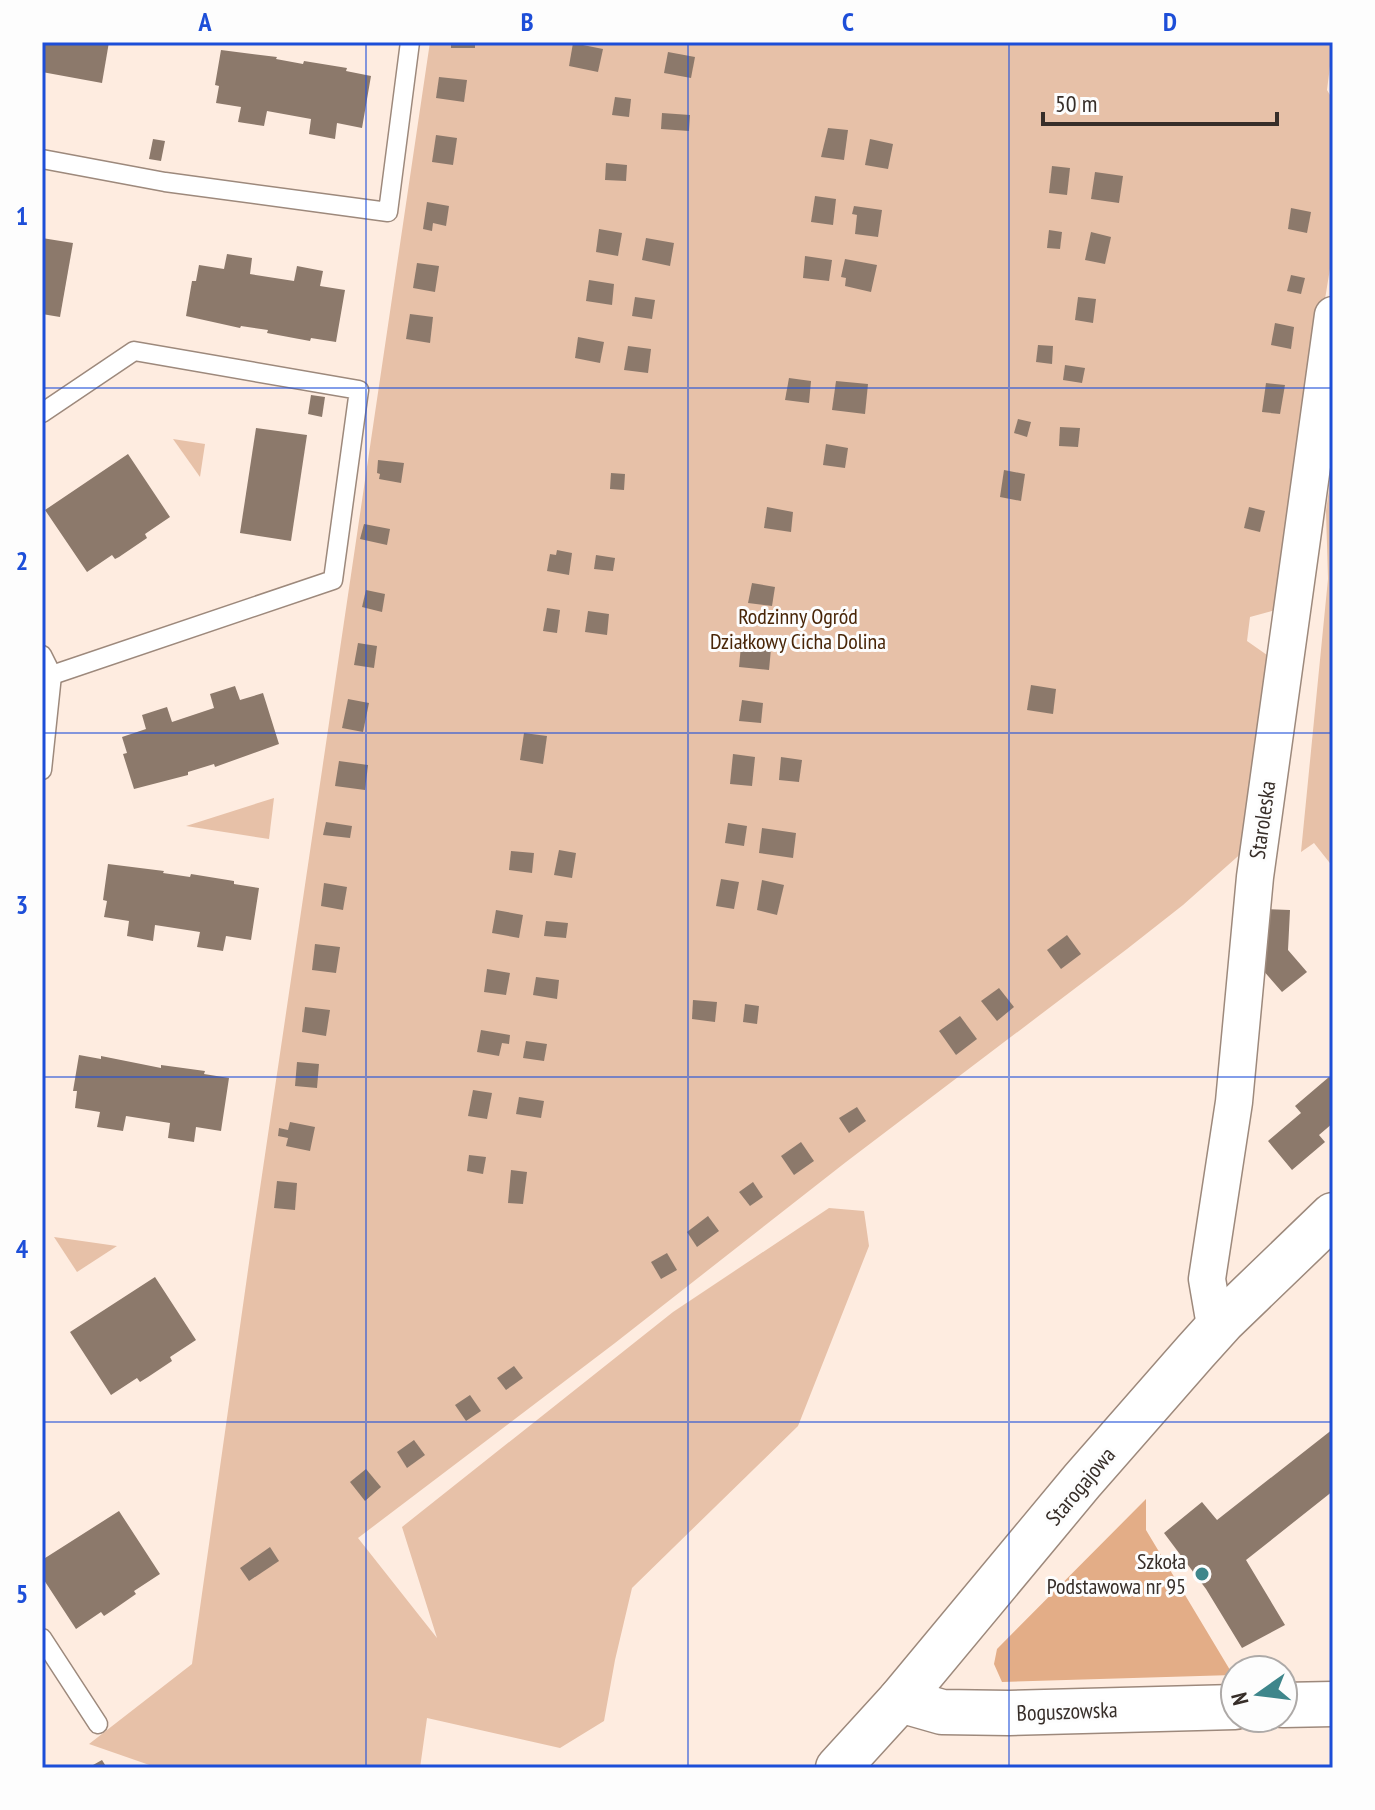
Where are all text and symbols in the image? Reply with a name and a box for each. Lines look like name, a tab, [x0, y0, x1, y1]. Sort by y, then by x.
text: A	[197, 5, 212, 38]
text: B	[521, 5, 534, 38]
text: C	[842, 5, 854, 38]
text: D	[1163, 5, 1177, 38]
scale bar	[1043, 76, 1277, 126]
text: 50 m	[1055, 88, 1097, 119]
text: 1	[16, 199, 28, 232]
text: 2	[16, 544, 28, 577]
park label: Rodzinny Ogród Działkowy Cicha Dolina	[710, 602, 886, 655]
street label: Staroleska	[1243, 779, 1281, 861]
text: 3	[16, 888, 28, 921]
text: 4	[16, 1232, 29, 1265]
street label: Starogajowa	[1039, 1441, 1121, 1531]
place label: Szkoła Podstawowa nr 95	[1047, 1547, 1186, 1600]
marker: Szkoła Podstawowa nr 95	[1193, 1565, 1211, 1583]
text: 5	[16, 1577, 28, 1610]
north arrow	[1219, 1654, 1299, 1734]
text: N	[1225, 1690, 1255, 1708]
street label: Boguszowska	[1016, 1695, 1118, 1727]

